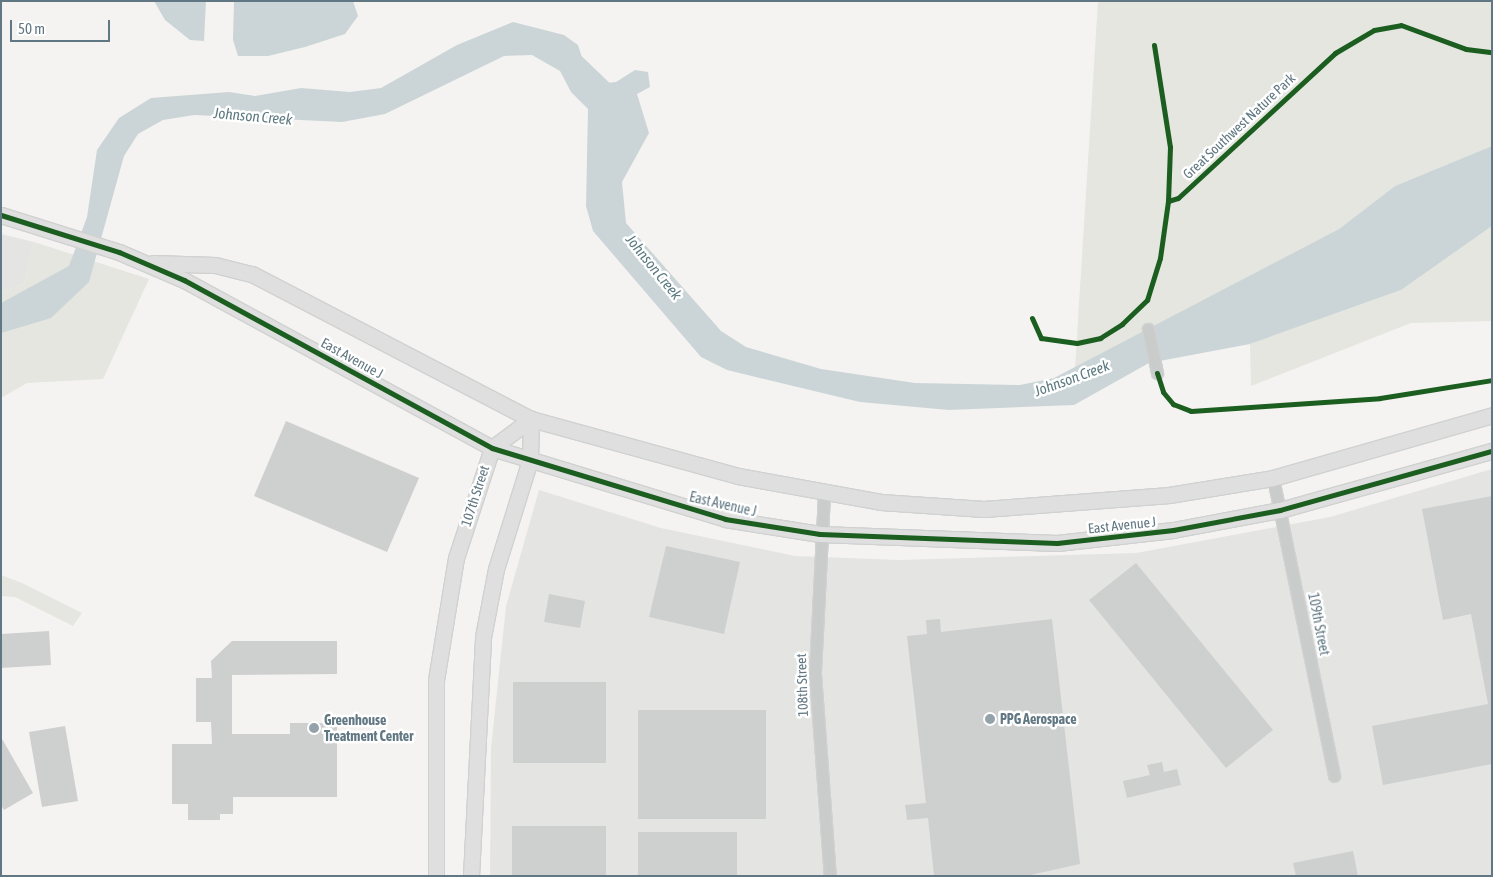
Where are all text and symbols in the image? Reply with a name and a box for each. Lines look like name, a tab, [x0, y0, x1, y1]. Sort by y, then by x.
scale bar	[12, 10, 112, 42]
text: 50 m	[18, 20, 45, 37]
street label: Great Southwest Nature Park	[1179, 70, 1299, 182]
water label: Johnson Creek	[213, 104, 293, 128]
water label: Johnson Creek	[622, 231, 686, 303]
street label: East Avenue J	[318, 334, 386, 382]
water label: Johnson Creek	[1032, 356, 1112, 400]
street label: 107th Street	[457, 463, 493, 529]
street label: East Avenue J	[688, 488, 758, 520]
street label: East Avenue J	[1087, 513, 1157, 537]
street label: 109th Street	[1305, 591, 1333, 657]
street label: 108th Street	[793, 653, 811, 717]
place label: PPG Aerospace	[1000, 711, 1077, 727]
place label: Greenhouse Treatment Center	[324, 712, 413, 744]
marker: PPG Aerospace	[984, 713, 996, 725]
marker: Greenhouse Treatment Center	[308, 722, 320, 734]

